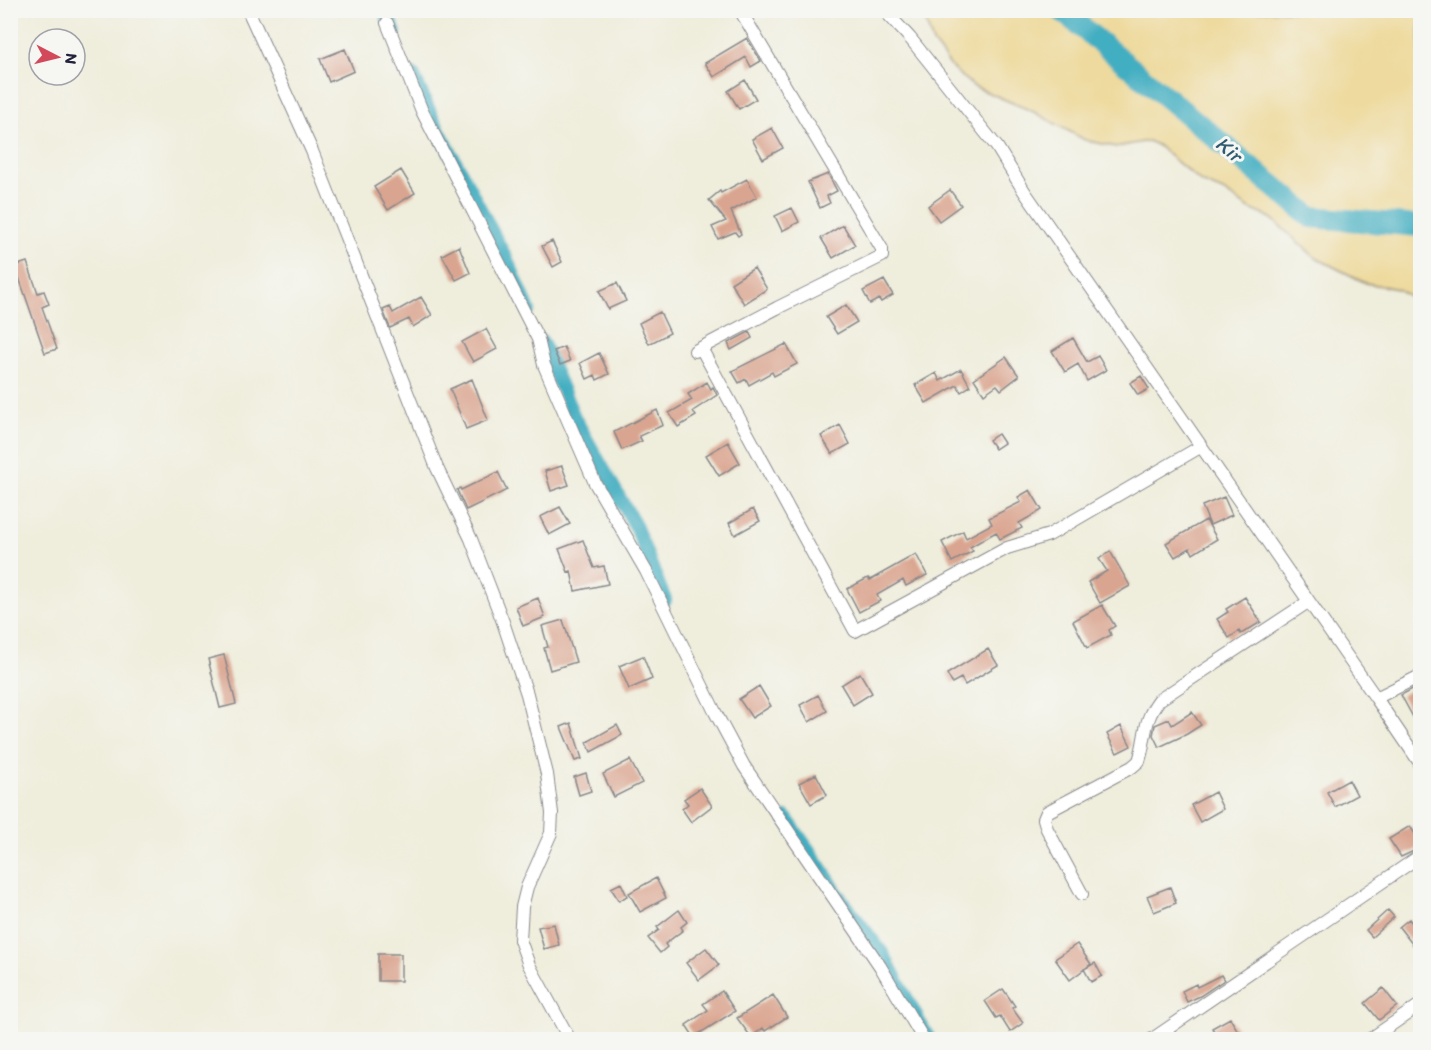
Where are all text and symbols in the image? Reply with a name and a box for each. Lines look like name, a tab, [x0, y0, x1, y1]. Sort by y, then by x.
north arrow	[27, 27, 87, 87]
text: N	[61, 52, 81, 65]
water label: Kir	[1211, 130, 1250, 169]

